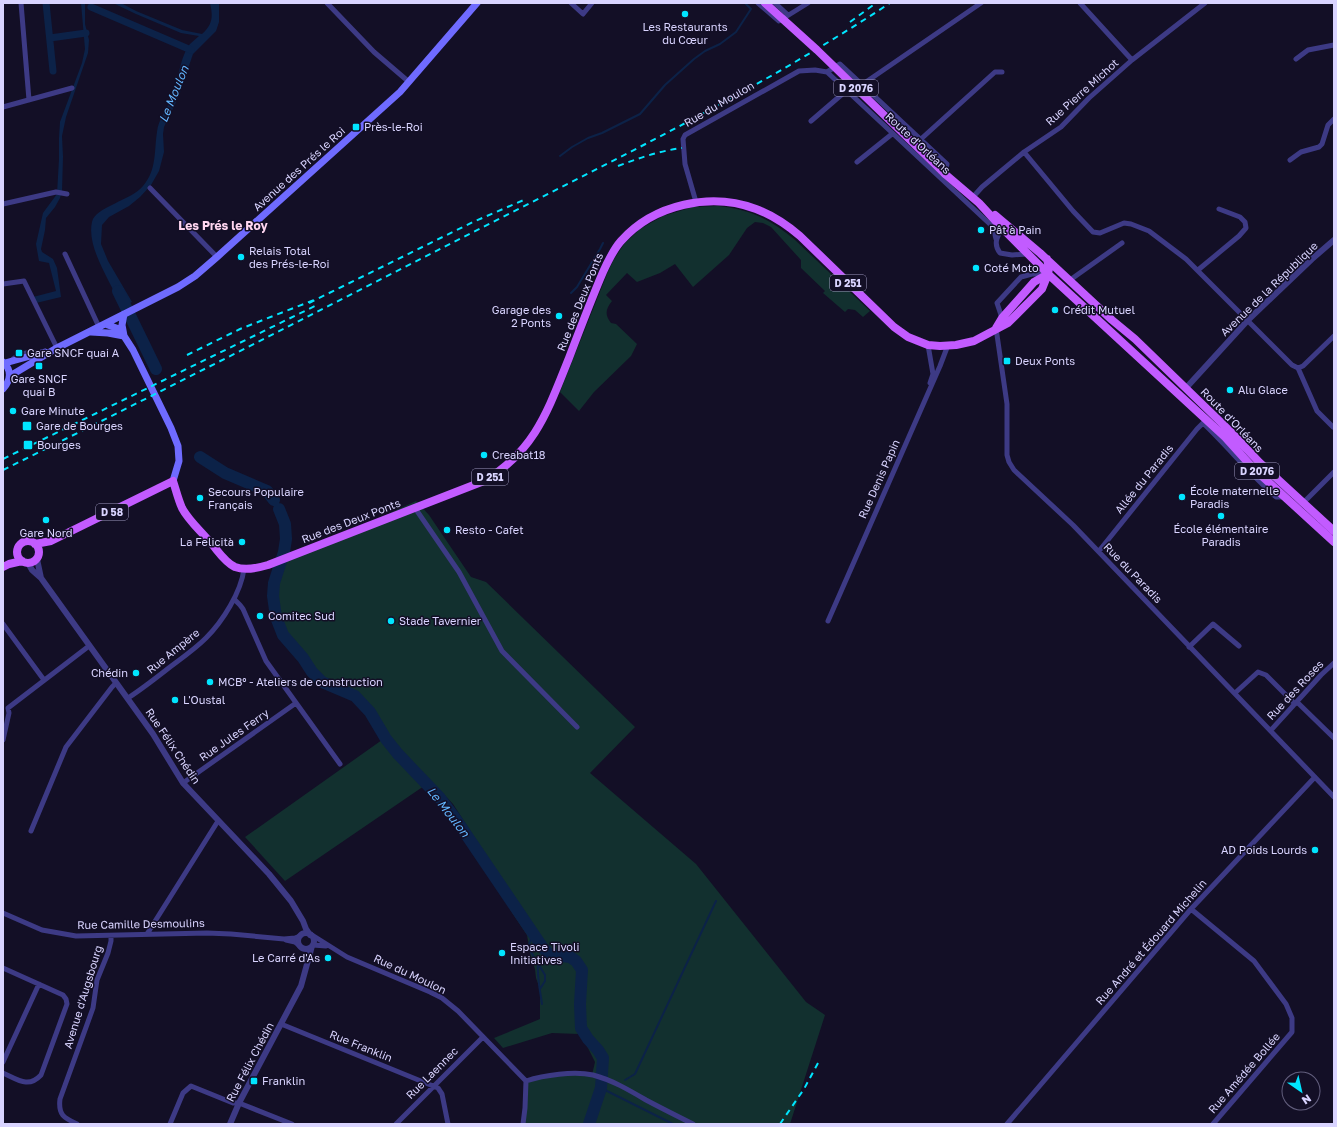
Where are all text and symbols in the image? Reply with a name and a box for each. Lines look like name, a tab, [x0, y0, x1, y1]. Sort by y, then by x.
marker: Les Restaurants du Cœur	[680, 9, 690, 19]
place label: Les Restaurants du Cœur	[642, 20, 728, 46]
street label: Rue Pierre Michot	[1043, 56, 1121, 128]
water label: Le Moulon	[155, 63, 192, 124]
street label: Rue du Moulon	[681, 78, 756, 129]
road number: D 2076	[834, 80, 878, 96]
street label: Route d'Orléans	[883, 109, 954, 176]
place label: Près-le-Roi	[364, 120, 423, 133]
marker: Près-le-Roi	[351, 122, 361, 132]
street label: Avenue des Prés le Roi	[250, 124, 347, 213]
district label: Les Prés le Roy	[178, 218, 268, 233]
place label: Pât à Pain	[989, 223, 1041, 236]
marker: Pât à Pain	[976, 225, 986, 235]
street label: Avenue de la République	[1217, 239, 1320, 339]
place label: Relais Total des Prés-le-Roi	[249, 244, 329, 270]
street label: Rue des Deux Ponts	[554, 251, 605, 353]
marker: Relais Total des Prés-le-Roi	[236, 252, 246, 262]
place label: Coté Moto	[984, 261, 1039, 274]
marker: Coté Moto	[971, 263, 981, 273]
road number: D 251	[830, 275, 866, 291]
place label: Garage des 2 Ponts	[492, 303, 551, 329]
place label: Crédit Mutuel	[1063, 303, 1135, 316]
marker: Crédit Mutuel	[1050, 305, 1060, 315]
marker: Garage des 2 Ponts	[554, 311, 564, 321]
place label: Gare SNCF quai A	[27, 346, 120, 359]
marker: Gare SNCF quai A	[14, 348, 24, 358]
place label: Deux Ponts	[1015, 354, 1075, 367]
marker: Deux Ponts	[1002, 356, 1012, 366]
marker: Gare SNCF quai B	[34, 361, 44, 371]
place label: Gare SNCF quai B	[11, 372, 68, 398]
place label: Alu Glace	[1238, 383, 1288, 396]
street label: Route d'Orléans	[1198, 385, 1266, 455]
marker: Alu Glace	[1225, 385, 1235, 395]
place label: Gare Minute	[21, 404, 85, 417]
marker: Gare Minute	[8, 406, 18, 416]
place label: Gare de Bourges	[36, 419, 123, 432]
marker: Gare de Bourges	[21, 420, 33, 432]
street label: Rue Denis Papin	[855, 437, 902, 520]
place label: Bourges	[37, 438, 81, 451]
marker: Bourges	[22, 439, 34, 451]
street label: Allée du Paradis	[1112, 441, 1176, 516]
place label: Creabat18	[492, 448, 546, 461]
marker: Creabat18	[479, 450, 489, 460]
road number: D 2076	[1235, 463, 1279, 479]
road number: D 251	[472, 469, 508, 485]
place label: École maternelle Paradis	[1190, 484, 1279, 510]
place label: Secours Populaire Français	[208, 485, 304, 511]
marker: École maternelle Paradis	[1177, 492, 1187, 502]
marker: Secours Populaire Français	[195, 493, 205, 503]
street label: Rue des Deux Ponts	[300, 496, 402, 545]
road number: D 58	[96, 504, 128, 520]
marker: École élémentaire Paradis	[1216, 511, 1226, 521]
marker: Gare Nord	[41, 515, 51, 525]
place label: École élémentaire Paradis	[1174, 522, 1268, 548]
place label: Resto - Cafet	[455, 523, 524, 536]
marker: Resto - Cafet	[442, 525, 452, 535]
place label: Gare Nord	[19, 526, 73, 539]
place label: La Felicità	[180, 535, 234, 548]
marker: La Felicità	[237, 537, 247, 547]
street label: Rue du Paradis	[1101, 540, 1165, 606]
place label: Comitec Sud	[268, 609, 335, 622]
marker: Comitec Sud	[255, 611, 265, 621]
place label: Stade Tavernier	[399, 614, 482, 627]
marker: Stade Tavernier	[386, 616, 396, 626]
street label: Rue Ampère	[144, 625, 202, 676]
street label: Rue des Roses	[1264, 657, 1326, 722]
place label: Chédin	[91, 666, 128, 679]
marker: Chédin	[131, 668, 141, 678]
place label: MCB° - Ateliers de construction	[218, 675, 383, 688]
marker: MCB° - Ateliers de construction	[205, 677, 215, 687]
place label: L'Oustal	[183, 693, 226, 706]
marker: L'Oustal	[170, 695, 180, 705]
street label: Rue Félix Chédin	[143, 706, 203, 786]
street label: Rue Jules Ferry	[196, 706, 271, 763]
water label: Le Moulon	[424, 784, 473, 840]
place label: AD Poids Lourds	[1221, 843, 1307, 856]
marker: AD Poids Lourds	[1310, 845, 1320, 855]
street label: Rue André et Édouard Michelin	[1093, 876, 1209, 1007]
street label: Rue Camille Desmoulins	[77, 916, 205, 931]
place label: Espace Tivoli Initiatives	[510, 940, 579, 966]
street label: Avenue d'Augsbourg	[61, 944, 104, 1050]
marker: Espace Tivoli Initiatives	[497, 948, 507, 958]
place label: Le Carré d'As	[252, 951, 320, 964]
street label: Rue du Moulon	[372, 951, 449, 996]
marker: Le Carré d'As	[323, 953, 333, 963]
street label: Rue Félix Chédin	[223, 1020, 276, 1104]
street label: Rue Franklin	[328, 1027, 394, 1064]
street label: Rue Amédée Bollée	[1205, 1030, 1282, 1116]
street label: Rue Laennec	[403, 1044, 460, 1101]
north arrow	[1281, 1071, 1321, 1111]
place label: Franklin	[262, 1074, 305, 1087]
marker: Franklin	[249, 1076, 259, 1086]
text: N	[1300, 1092, 1314, 1107]

